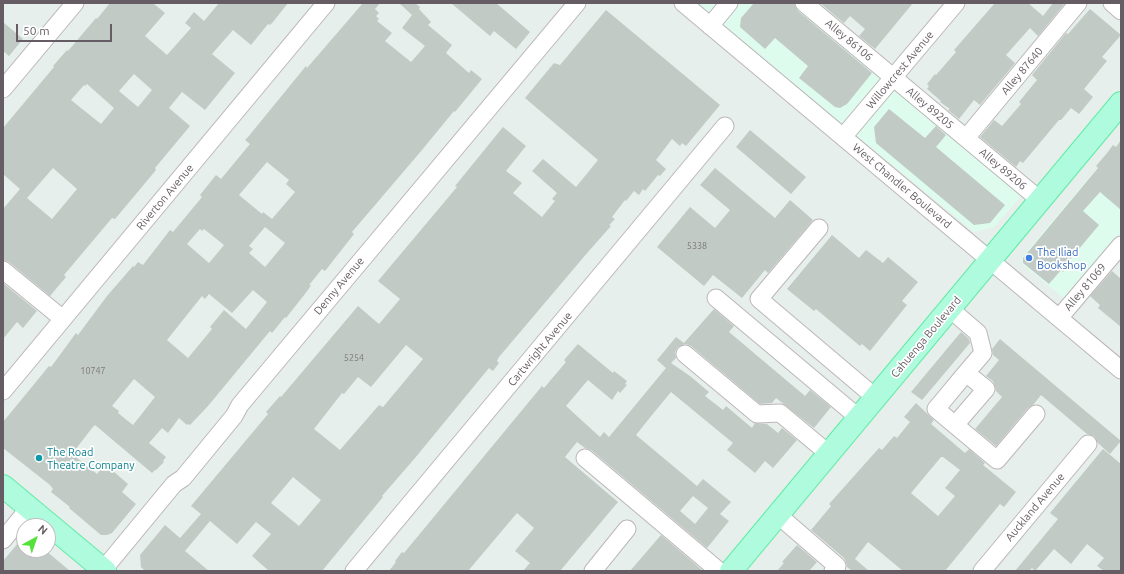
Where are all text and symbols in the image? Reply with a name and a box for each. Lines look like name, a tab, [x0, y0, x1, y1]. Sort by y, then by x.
scale bar	[18, 16, 114, 42]
street label: Alley 86106	[823, 16, 875, 64]
text: 50 m	[23, 24, 50, 37]
street label: Willowcrest Avenue	[864, 28, 936, 112]
street label: Alley 87640	[998, 45, 1046, 97]
street label: Alley 89205	[904, 84, 956, 132]
street label: West Chandler Boulevard	[850, 141, 954, 231]
street label: Alley 89206	[977, 145, 1029, 193]
street label: Riverton Avenue	[134, 161, 196, 233]
house number: 5338	[687, 241, 707, 251]
place label: The Iliad Bookshop	[1037, 245, 1086, 271]
marker: The Iliad Bookshop	[1024, 253, 1034, 263]
street label: Denny Avenue	[311, 254, 367, 318]
street label: Alley 81069	[1061, 261, 1109, 313]
street label: Cahuenga Boulevard	[888, 294, 964, 380]
street label: Cartwright Avenue	[505, 309, 575, 389]
house number: 5254	[344, 353, 364, 363]
house number: 10747	[80, 366, 106, 376]
place label: The Road Theatre Company	[47, 445, 134, 471]
marker: The Road Theatre Company	[34, 453, 44, 463]
street label: Auckland Avenue	[1003, 470, 1067, 544]
north arrow	[16, 518, 56, 558]
text: N	[36, 522, 50, 537]

